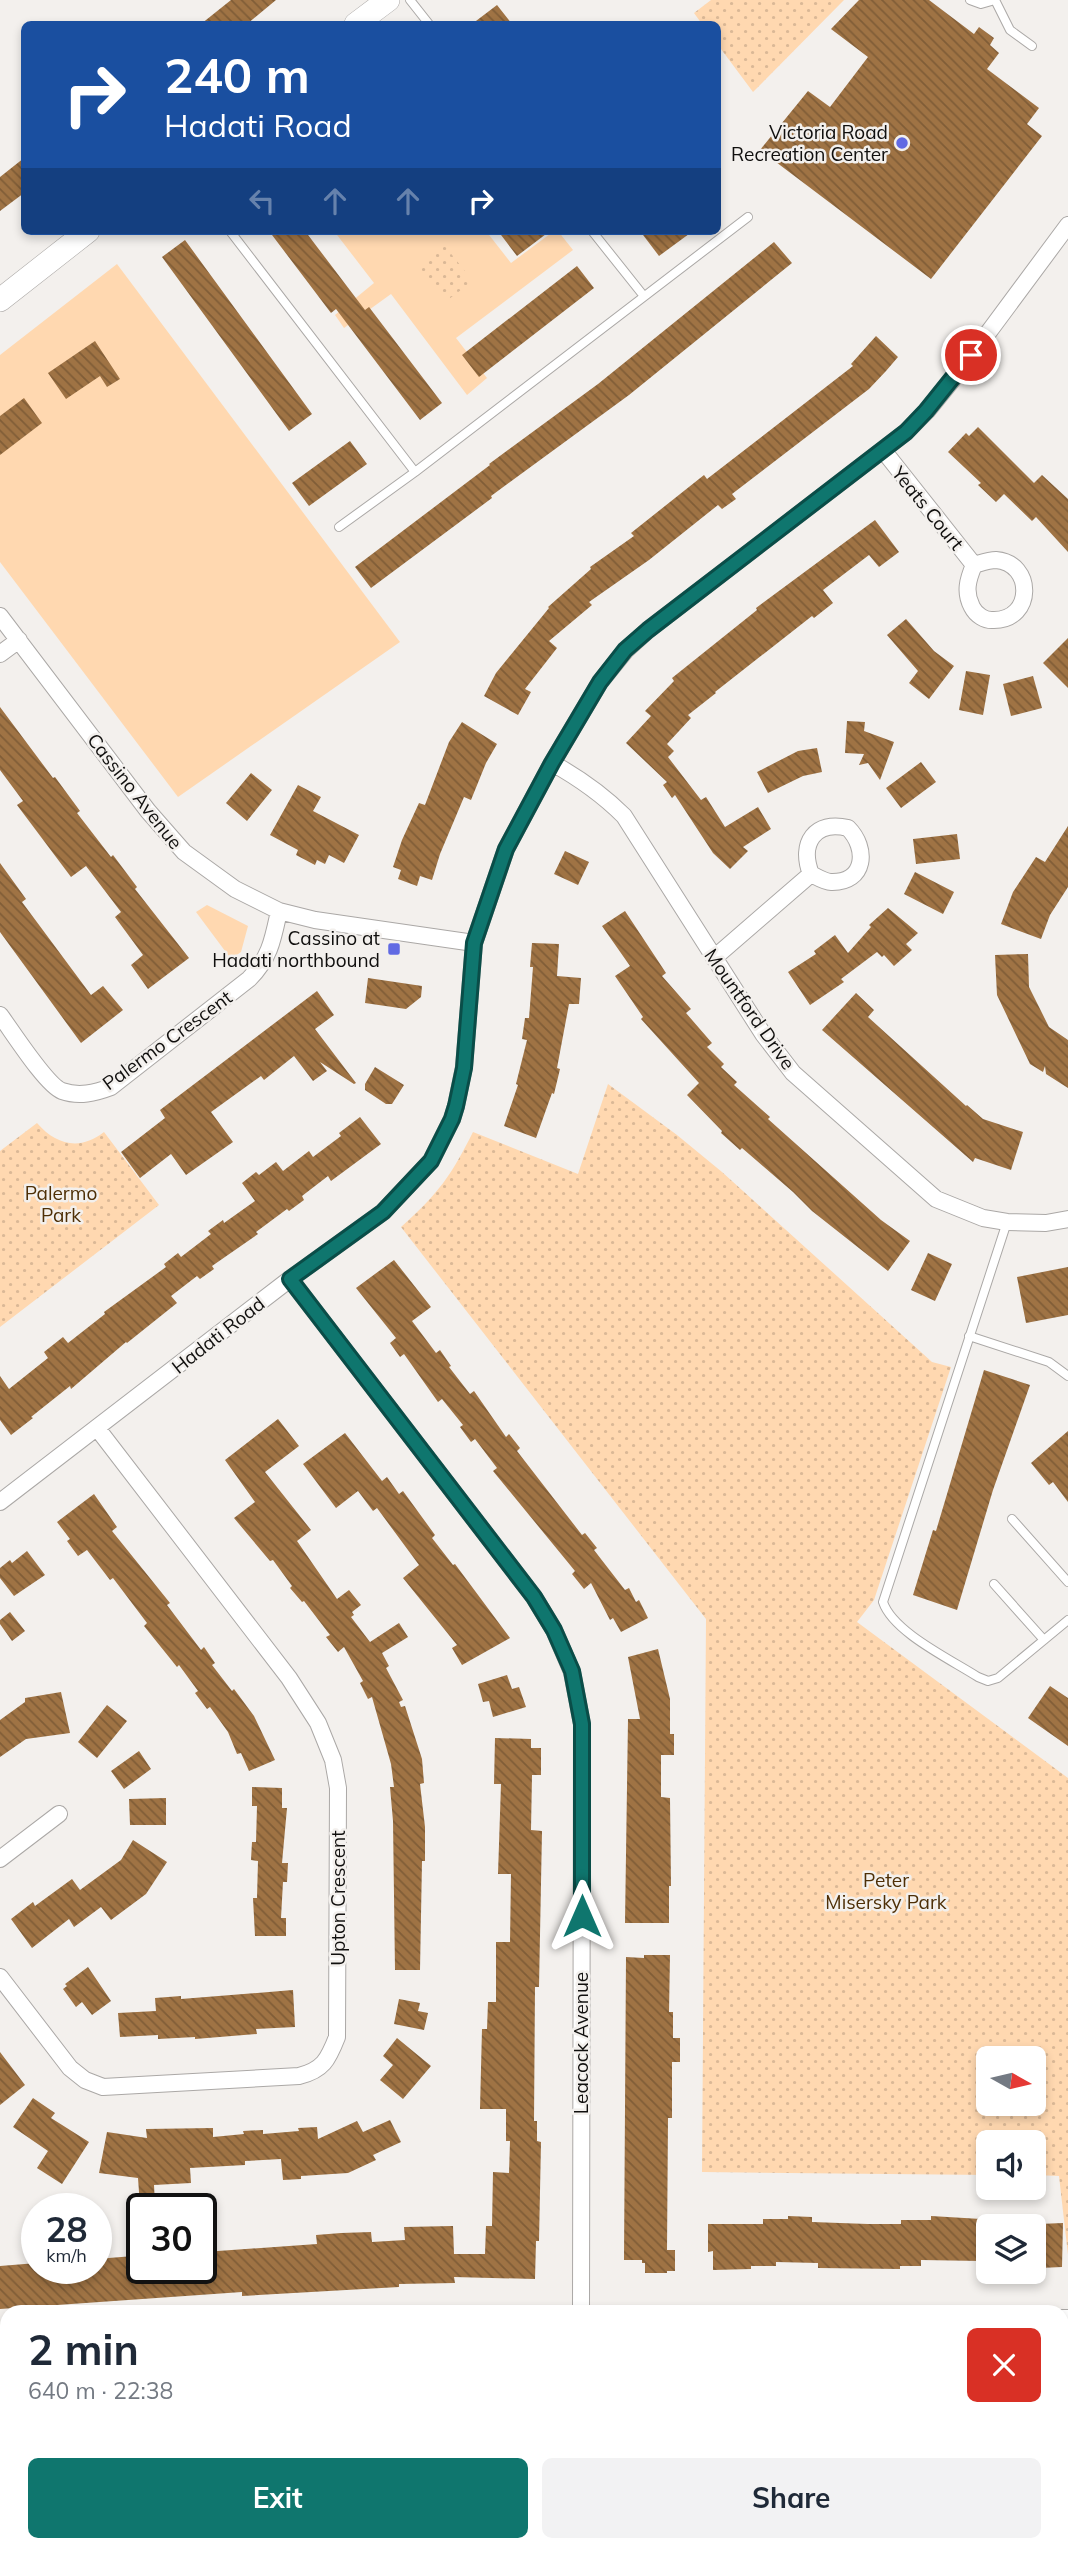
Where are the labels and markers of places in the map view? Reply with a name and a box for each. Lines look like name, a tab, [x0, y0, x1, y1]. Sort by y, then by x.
place label: Victoria Road Recreation Center	[731, 120, 888, 166]
marker: Victoria Road Recreation Center	[894, 135, 910, 151]
pin	[941, 325, 1001, 385]
place label: Cassino at Hadati northbound	[212, 926, 380, 972]
marker: Cassino at Hadati northbound	[386, 941, 402, 957]

